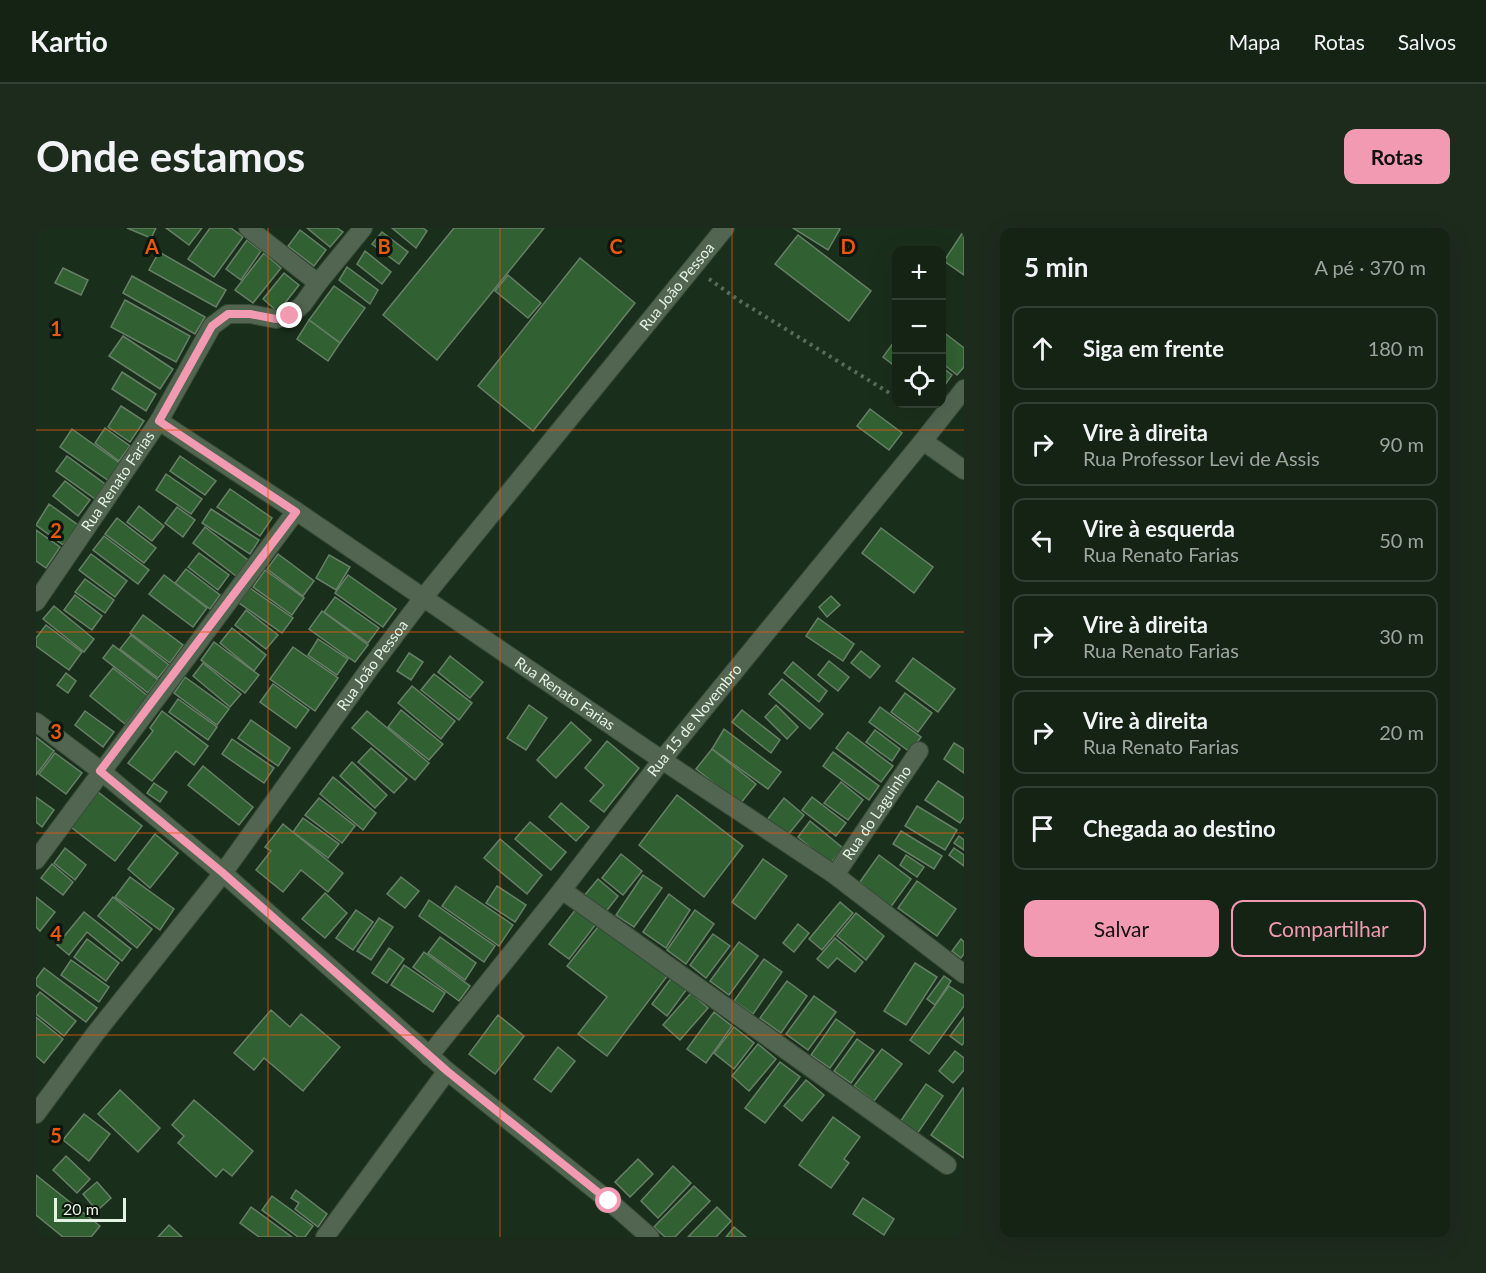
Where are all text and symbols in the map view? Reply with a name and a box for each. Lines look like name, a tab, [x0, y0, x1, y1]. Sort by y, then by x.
text: Kartio	[30, 24, 108, 58]
text: Mapa	[1229, 29, 1281, 54]
text: Rotas	[1314, 29, 1365, 54]
text: Salvos	[1398, 29, 1456, 54]
button: Rotas	[1344, 129, 1450, 184]
text: Onde estamos	[36, 131, 305, 181]
text: A	[144, 234, 159, 258]
text: B	[377, 234, 391, 258]
text: C	[609, 234, 623, 258]
text: D	[840, 234, 856, 258]
street label: Rua João Pessoa	[635, 238, 718, 334]
map controls	[892, 246, 946, 408]
button: +	[892, 246, 946, 300]
text: 5 min	[1024, 251, 1088, 283]
text: A pé · 370 m	[1314, 255, 1426, 279]
button: −	[892, 300, 946, 354]
route end	[276, 302, 302, 328]
text: 1	[50, 316, 62, 340]
icon: ahead	[1026, 332, 1059, 365]
text: Siga em frente	[1083, 335, 1224, 362]
text: 180 m	[1368, 336, 1424, 360]
button: locate	[892, 354, 946, 408]
text: Vire à direita	[1083, 419, 1208, 446]
street label: Rua Renato Farias	[77, 427, 158, 534]
icon: right	[1026, 428, 1059, 461]
text: 90 m	[1379, 432, 1424, 456]
text: Rua Professor Levi de Assis	[1083, 446, 1320, 470]
text: Vire à esquerda	[1083, 515, 1235, 542]
text: 2	[50, 518, 62, 542]
icon: left	[1026, 524, 1059, 557]
text: 50 m	[1379, 528, 1424, 552]
text: Rua Renato Farias	[1083, 542, 1239, 566]
text: Vire à direita	[1083, 611, 1208, 638]
street label: Rua João Pessoa	[332, 616, 411, 714]
icon: right	[1026, 620, 1059, 653]
text: 30 m	[1379, 624, 1424, 648]
text: Rua Renato Farias	[1083, 638, 1239, 662]
street label: Rua Renato Farias	[512, 653, 619, 733]
street label: Rua 15 de Novembro	[643, 660, 745, 780]
text: Vire à direita	[1083, 707, 1208, 734]
icon: right	[1026, 716, 1059, 749]
text: 3	[50, 719, 62, 743]
text: 20 m	[1379, 720, 1424, 744]
text: Rua Renato Farias	[1083, 734, 1239, 758]
street label: Rua do Laguinho	[838, 762, 914, 863]
icon: arrive	[1026, 812, 1059, 845]
text: Chegada ao destino	[1083, 815, 1276, 842]
button: Salvar	[1024, 900, 1219, 957]
button: Compartilhar	[1231, 900, 1426, 957]
text: 4	[50, 921, 62, 945]
text: 5	[50, 1123, 62, 1147]
route start	[595, 1187, 621, 1213]
scale bar	[54, 1195, 126, 1222]
text: 20 m	[63, 1199, 99, 1218]

